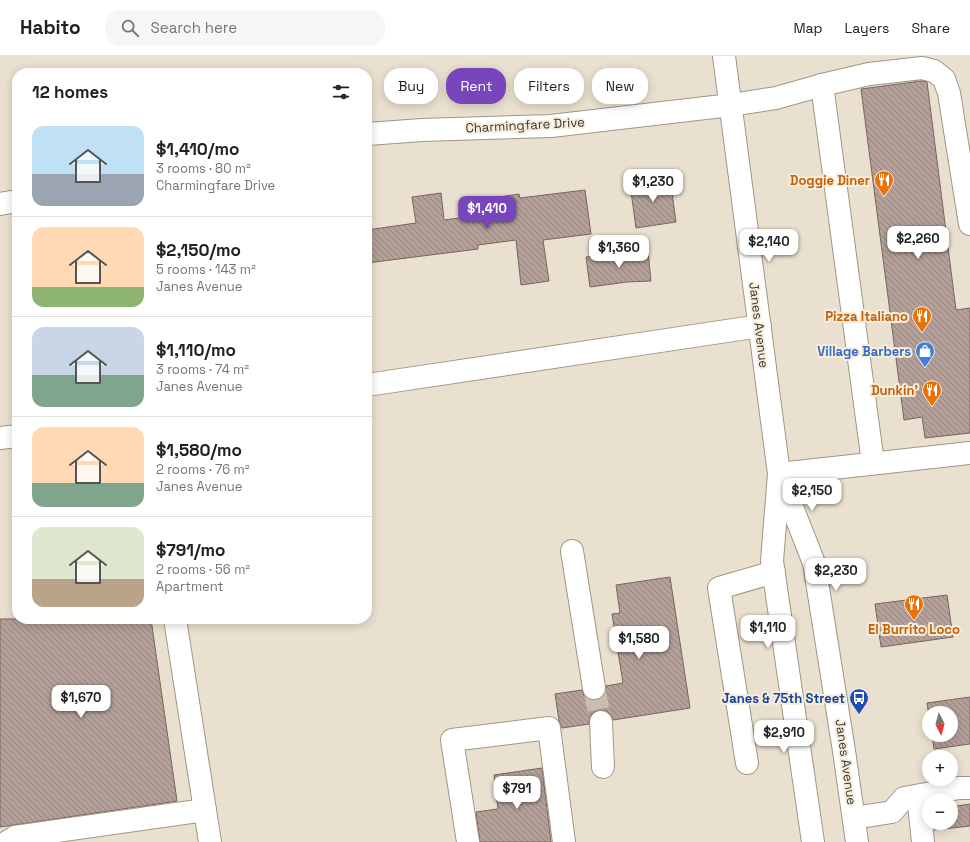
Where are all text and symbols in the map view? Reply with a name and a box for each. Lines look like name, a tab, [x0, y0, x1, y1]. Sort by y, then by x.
search box	[105, 10, 385, 46]
text: Habito	[20, 15, 81, 40]
icon: search	[119, 17, 141, 39]
text: Search here	[151, 18, 237, 37]
text: Map	[793, 19, 823, 37]
text: Layers	[845, 19, 889, 37]
text: Share	[911, 19, 950, 37]
chip: Buy	[384, 68, 438, 104]
chip: Rent	[446, 68, 506, 104]
chip: Filters	[514, 68, 584, 104]
chip: New	[592, 68, 648, 104]
text: 12 homes	[32, 81, 108, 103]
icon: filters	[330, 81, 352, 103]
street label: Charmingfare Drive	[465, 113, 585, 137]
text: $1,410/mo	[156, 138, 239, 160]
icon: home	[64, 142, 112, 190]
text: 3 rooms · 80 m²	[156, 160, 251, 177]
pin: $1,230	[620, 169, 686, 203]
restaurant icon: Doggie Diner	[873, 169, 895, 197]
place label: Doggie Diner	[790, 172, 870, 189]
text: $1,230	[632, 173, 674, 190]
text: Charmingfare Drive	[156, 177, 275, 194]
pin: $1,410	[454, 196, 520, 230]
text: $1,410	[467, 200, 507, 217]
pin: $2,260	[885, 226, 951, 260]
pin: $2,140	[736, 229, 802, 263]
text: $2,260	[896, 230, 940, 247]
text: $2,140	[748, 233, 790, 250]
pin: $1,360	[586, 235, 652, 269]
text: $2,150/mo	[156, 239, 241, 261]
text: $1,360	[598, 239, 640, 256]
icon: home	[64, 243, 112, 291]
text: 5 rooms · 143 m²	[156, 261, 256, 278]
text: Janes Avenue	[156, 278, 242, 295]
street label: Janes Avenue	[745, 281, 773, 369]
restaurant icon: Pizza Italiano	[911, 305, 933, 333]
place label: Pizza Italiano	[825, 308, 908, 325]
text: $1,110/mo	[156, 339, 236, 361]
shop icon: Village Barbers	[914, 340, 936, 368]
icon: home	[64, 343, 112, 391]
place label: Village Barbers	[817, 343, 911, 360]
text: 3 rooms · 74 m²	[156, 361, 249, 378]
text: Janes Avenue	[156, 378, 242, 395]
restaurant icon: Dunkin'	[921, 379, 943, 407]
place label: Dunkin'	[871, 382, 918, 399]
text: $1,580/mo	[156, 439, 242, 461]
icon: home	[64, 443, 112, 491]
text: 2 rooms · 76 m²	[156, 461, 250, 478]
text: Janes Avenue	[156, 478, 242, 495]
pin: $2,150	[779, 478, 845, 512]
text: $2,150	[792, 482, 832, 499]
text: $791/mo	[156, 539, 225, 561]
icon: home	[64, 543, 112, 591]
pin: $2,230	[803, 558, 869, 592]
text: 2 rooms · 56 m²	[156, 561, 250, 578]
text: $2,230	[814, 562, 858, 579]
text: Apartment	[156, 578, 224, 595]
restaurant icon: El Burrito Loco	[903, 593, 925, 621]
pin: $1,110	[735, 615, 801, 649]
text: $1,110	[749, 619, 787, 636]
place label: El Burrito Loco	[868, 621, 960, 638]
pin: $1,580	[606, 626, 672, 660]
text: $1,580	[618, 630, 660, 647]
pin: $1,670	[48, 685, 114, 719]
bus stop icon: Janes & 75th Street	[848, 687, 870, 715]
text: $1,670	[61, 689, 101, 706]
place label: Janes & 75th Street	[722, 690, 845, 707]
north arrow	[922, 706, 958, 742]
map controls	[922, 706, 958, 830]
street label: Janes Avenue	[832, 718, 860, 806]
pin: $2,910	[751, 720, 817, 754]
text: $2,910	[763, 724, 805, 741]
button: +	[922, 750, 958, 786]
pin: $791	[493, 776, 541, 810]
text: $791	[503, 780, 532, 797]
button: −	[922, 794, 958, 830]

